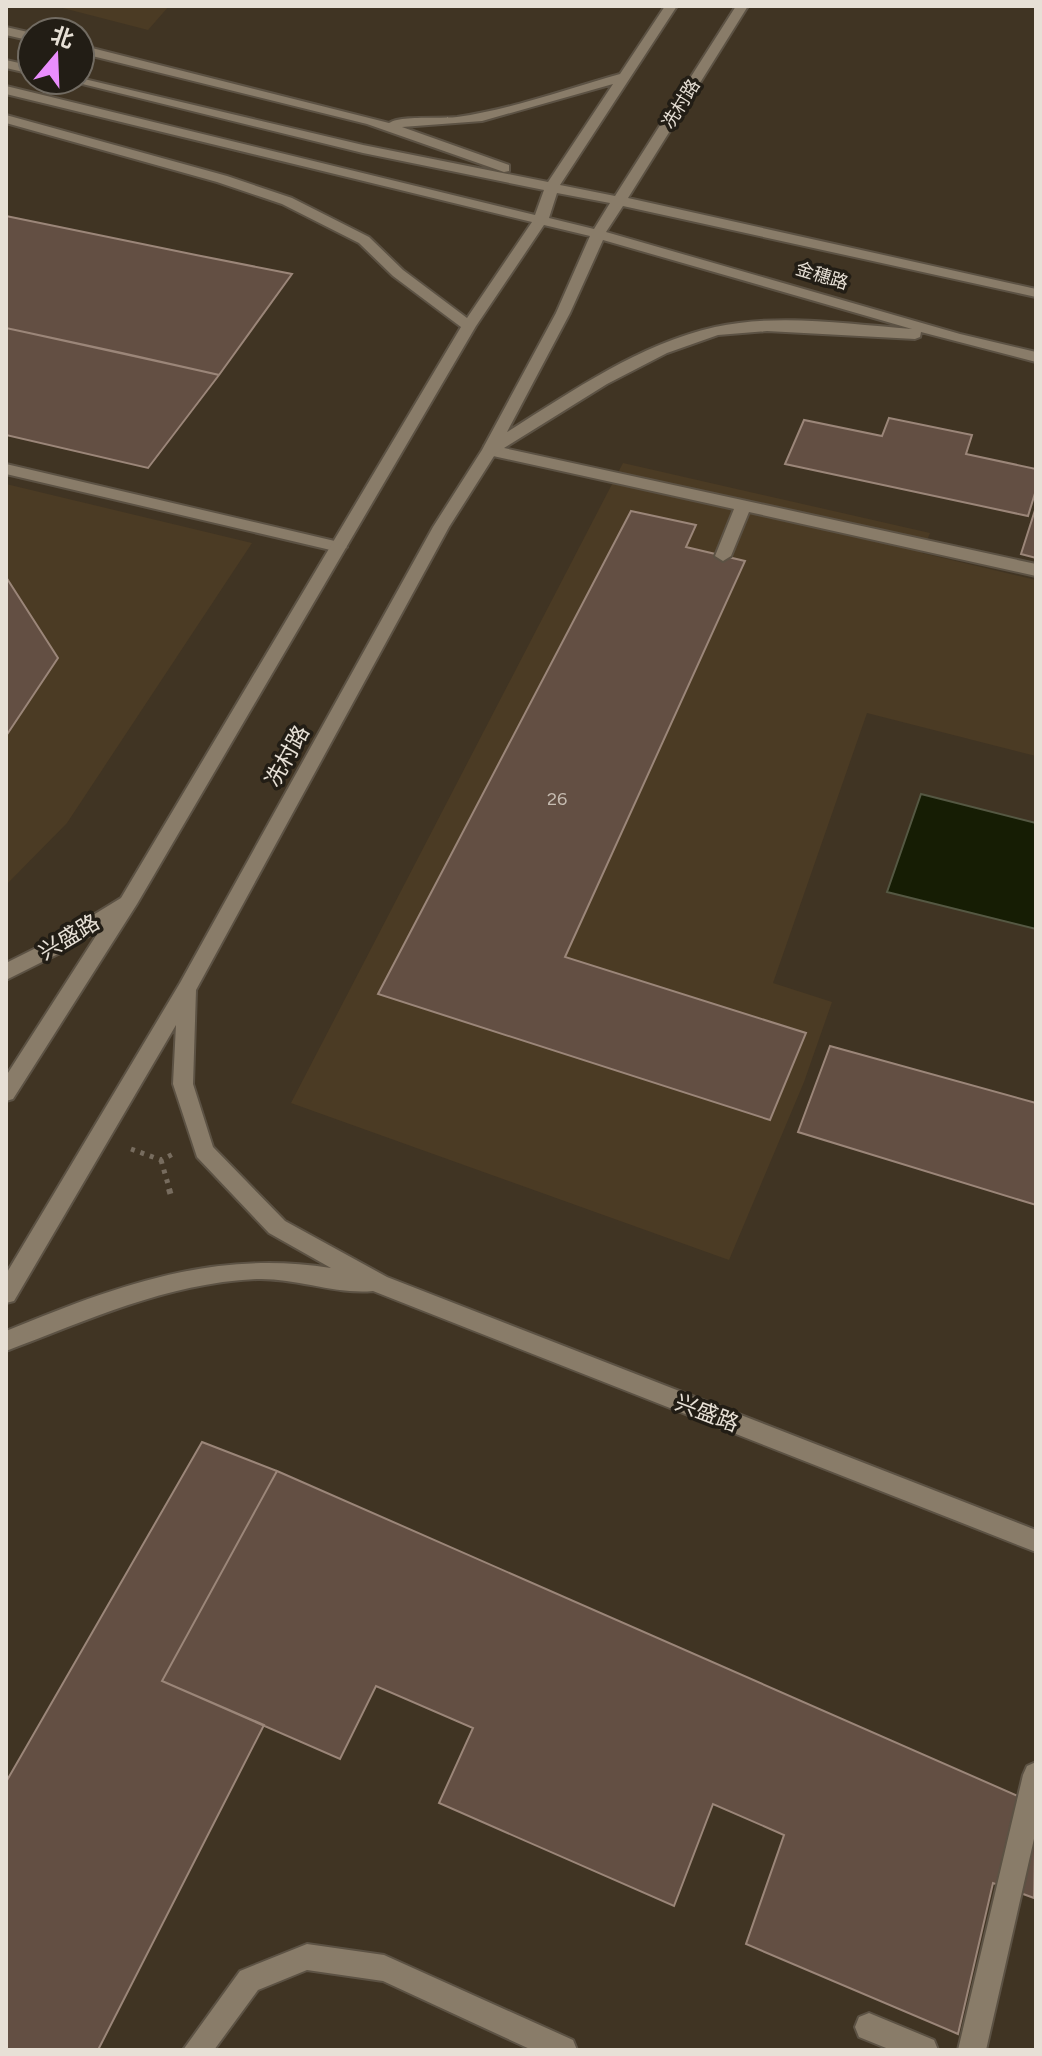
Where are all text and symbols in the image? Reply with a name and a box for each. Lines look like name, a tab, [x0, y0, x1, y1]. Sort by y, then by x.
north arrow	[16, 16, 96, 96]
text: 北	[48, 21, 77, 54]
street label: 冼村路	[657, 75, 705, 133]
street label: 金穗路	[793, 258, 851, 294]
street label: 冼村路	[259, 721, 315, 791]
house number: 26	[547, 788, 567, 810]
street label: 兴盛路	[34, 908, 104, 966]
street label: 兴盛路	[671, 1389, 743, 1437]

